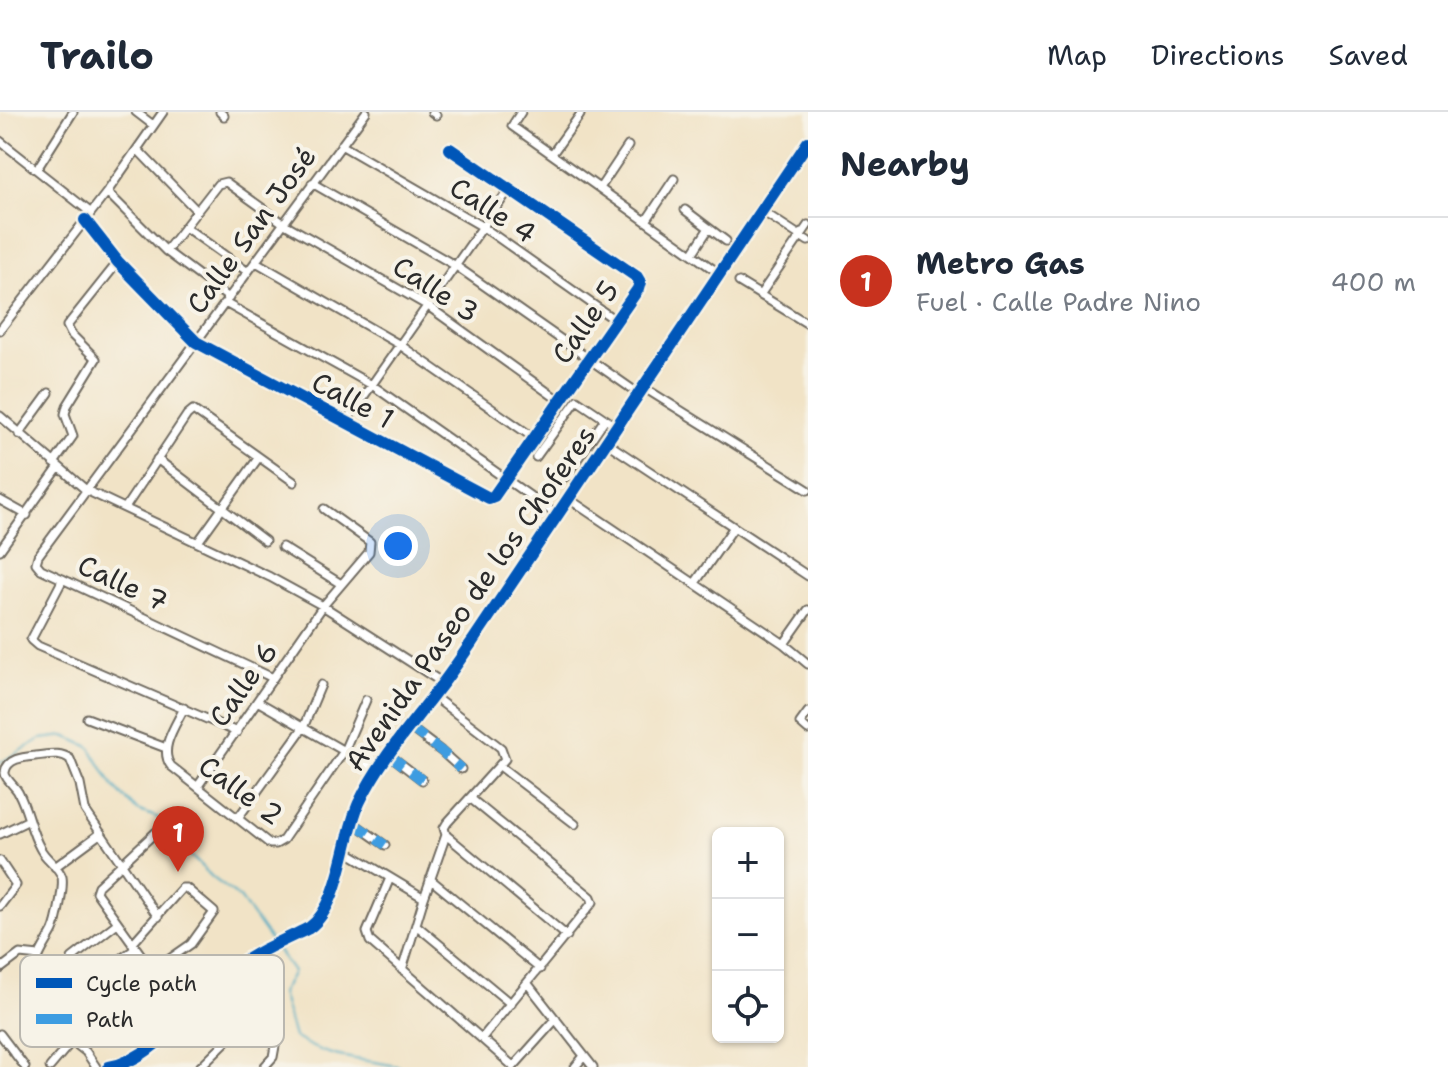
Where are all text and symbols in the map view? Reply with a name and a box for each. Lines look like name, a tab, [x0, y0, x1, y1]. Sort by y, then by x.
text: Trailo	[40, 30, 154, 81]
text: Map	[1047, 36, 1107, 74]
text: Directions	[1151, 36, 1285, 74]
text: Saved	[1329, 36, 1408, 74]
street label: Calle San José	[177, 139, 325, 321]
text: Nearby	[840, 141, 970, 187]
street label: Calle 4	[443, 168, 543, 252]
text: Metro Gas	[916, 243, 1085, 284]
street label: Calle 3	[386, 247, 486, 331]
text: 1	[860, 264, 872, 299]
text: 400 m	[1331, 264, 1416, 299]
street label: Calle 5	[543, 273, 627, 371]
text: Fuel · Calle Padre Nino	[916, 284, 1201, 319]
street label: Calle 1	[305, 363, 401, 437]
street label: Avenida Paseo de los Choferes	[336, 418, 604, 778]
your location	[378, 526, 418, 566]
street label: Calle 7	[72, 546, 174, 620]
street label: Calle 6	[200, 634, 286, 734]
street label: Calle 2	[191, 747, 291, 833]
pin: 1	[152, 806, 204, 872]
map controls	[712, 827, 784, 1043]
button: +	[712, 827, 784, 899]
button: −	[712, 899, 784, 971]
legend	[20, 955, 284, 1047]
text: Cycle path	[86, 969, 197, 998]
button: locate	[712, 971, 784, 1043]
text: Path	[86, 1005, 134, 1034]

